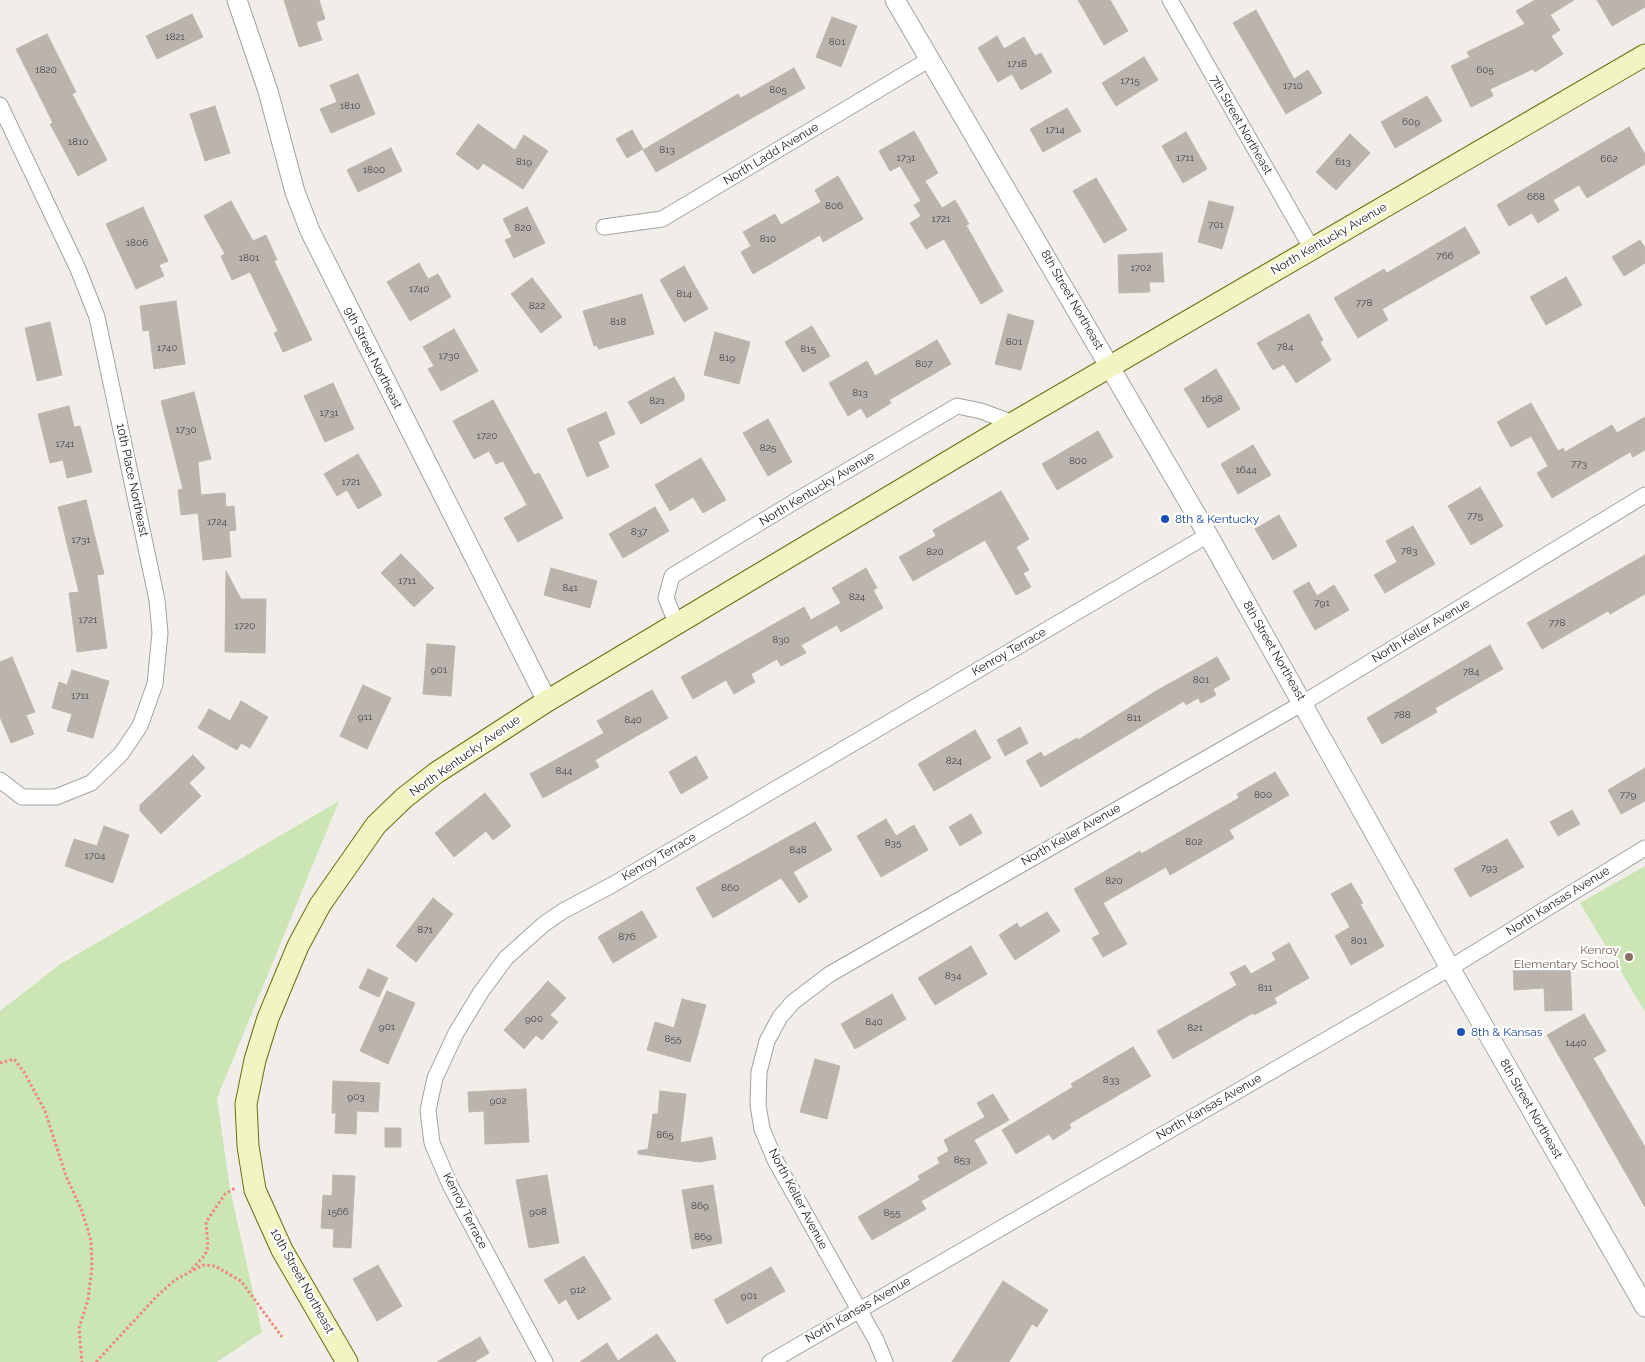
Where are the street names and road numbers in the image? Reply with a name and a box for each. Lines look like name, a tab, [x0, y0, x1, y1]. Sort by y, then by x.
street label: 7th Street Northeast	[1207, 73, 1275, 177]
street label: North Ladd Avenue	[721, 120, 821, 188]
street label: North Kentucky Avenue	[1268, 200, 1390, 278]
street label: 8th Street Northeast	[1038, 248, 1106, 352]
street label: 9th Street Northeast	[341, 305, 405, 411]
street label: 10th Place Northeast	[113, 422, 151, 538]
street label: North Kentucky Avenue	[757, 449, 877, 529]
street label: North Keller Avenue	[1369, 596, 1473, 666]
street label: 8th Street Northeast	[1240, 599, 1308, 703]
street label: Kenroy Terrace	[969, 625, 1049, 679]
street label: North Kentucky Avenue	[407, 712, 523, 800]
street label: North Keller Avenue	[1019, 801, 1123, 869]
street label: Kenroy Terrace	[619, 830, 699, 884]
street label: North Kansas Avenue	[1504, 863, 1612, 939]
street label: 8th Street Northeast	[1497, 1057, 1565, 1161]
street label: North Kansas Avenue	[1154, 1071, 1264, 1143]
street label: North Keller Avenue	[765, 1146, 831, 1252]
street label: Kenroy Terrace	[440, 1171, 490, 1251]
street label: 10th Street Northeast	[267, 1226, 337, 1336]
street label: North Kansas Avenue	[803, 1274, 913, 1346]

